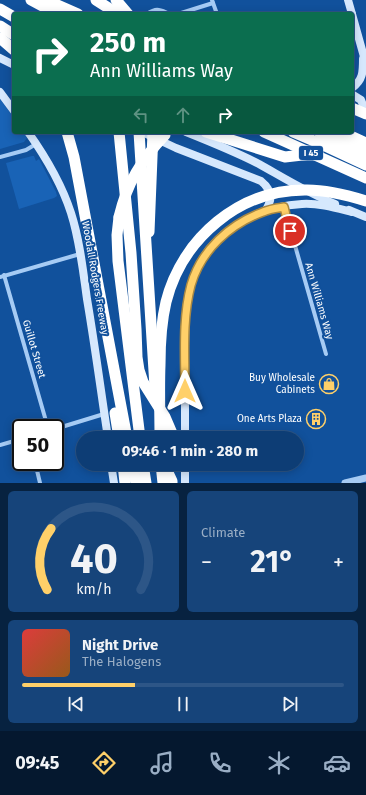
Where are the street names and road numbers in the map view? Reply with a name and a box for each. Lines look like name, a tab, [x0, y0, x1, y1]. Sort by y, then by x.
road number: I 45	[299, 146, 323, 160]
street label: Woodall Rodgers Freeway	[79, 220, 111, 336]
street label: Ann Williams Way	[302, 261, 336, 341]
street label: Guillot Street	[20, 319, 48, 380]

